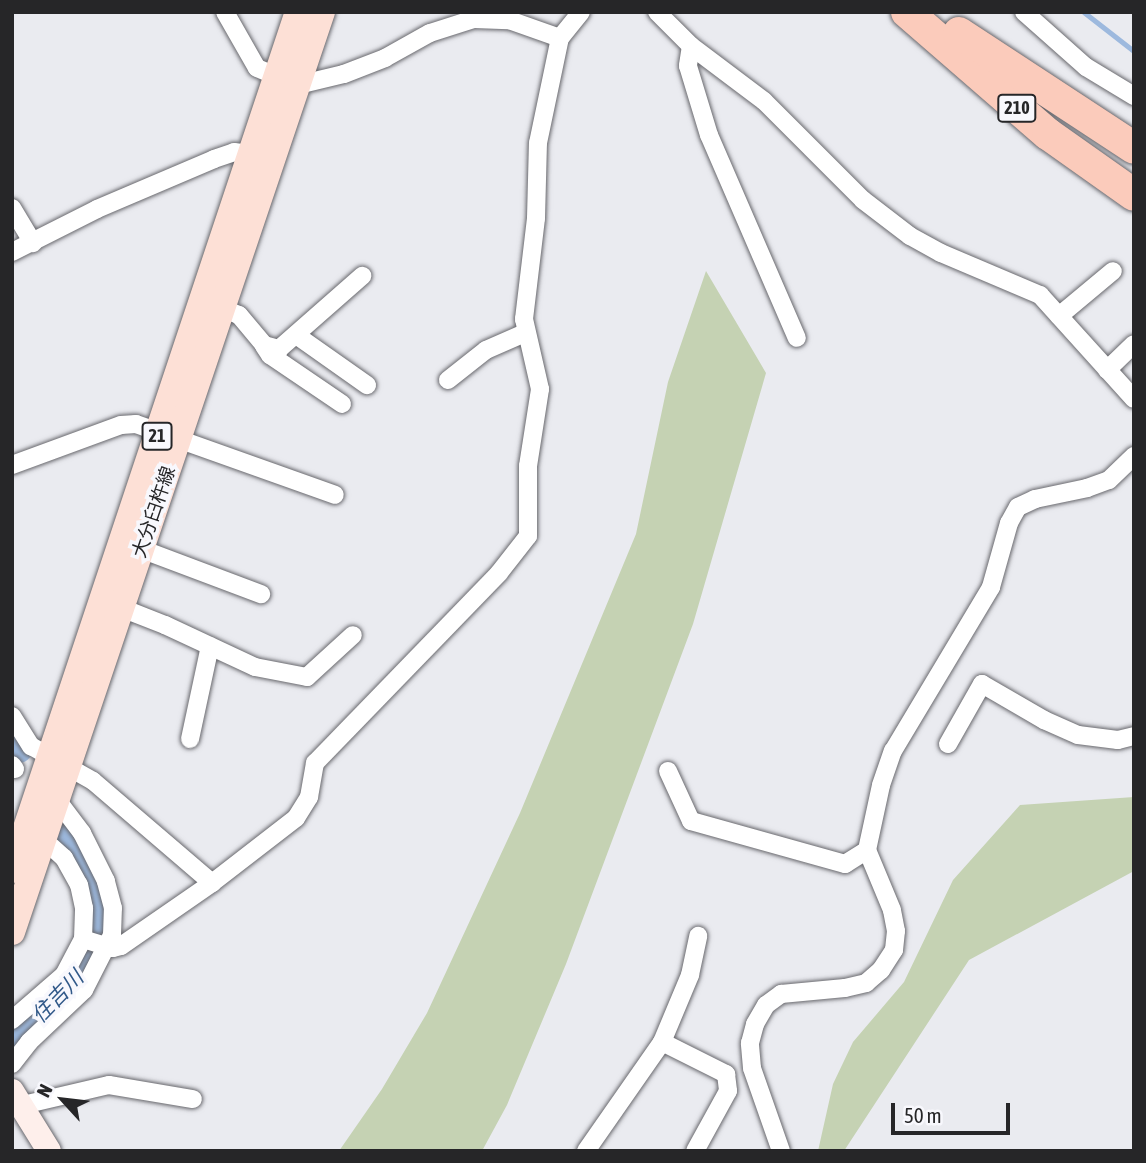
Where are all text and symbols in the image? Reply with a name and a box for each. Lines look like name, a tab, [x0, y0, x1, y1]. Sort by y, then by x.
road number: 210	[996, 94, 1038, 122]
road number: 21	[141, 422, 173, 450]
street label: 大分臼杵線	[128, 463, 180, 561]
water label: 住吉川	[26, 965, 88, 1027]
north arrow	[28, 1065, 98, 1135]
text: N	[32, 1080, 57, 1100]
scale bar	[894, 1090, 1013, 1134]
text: 50 m	[904, 1103, 942, 1127]

